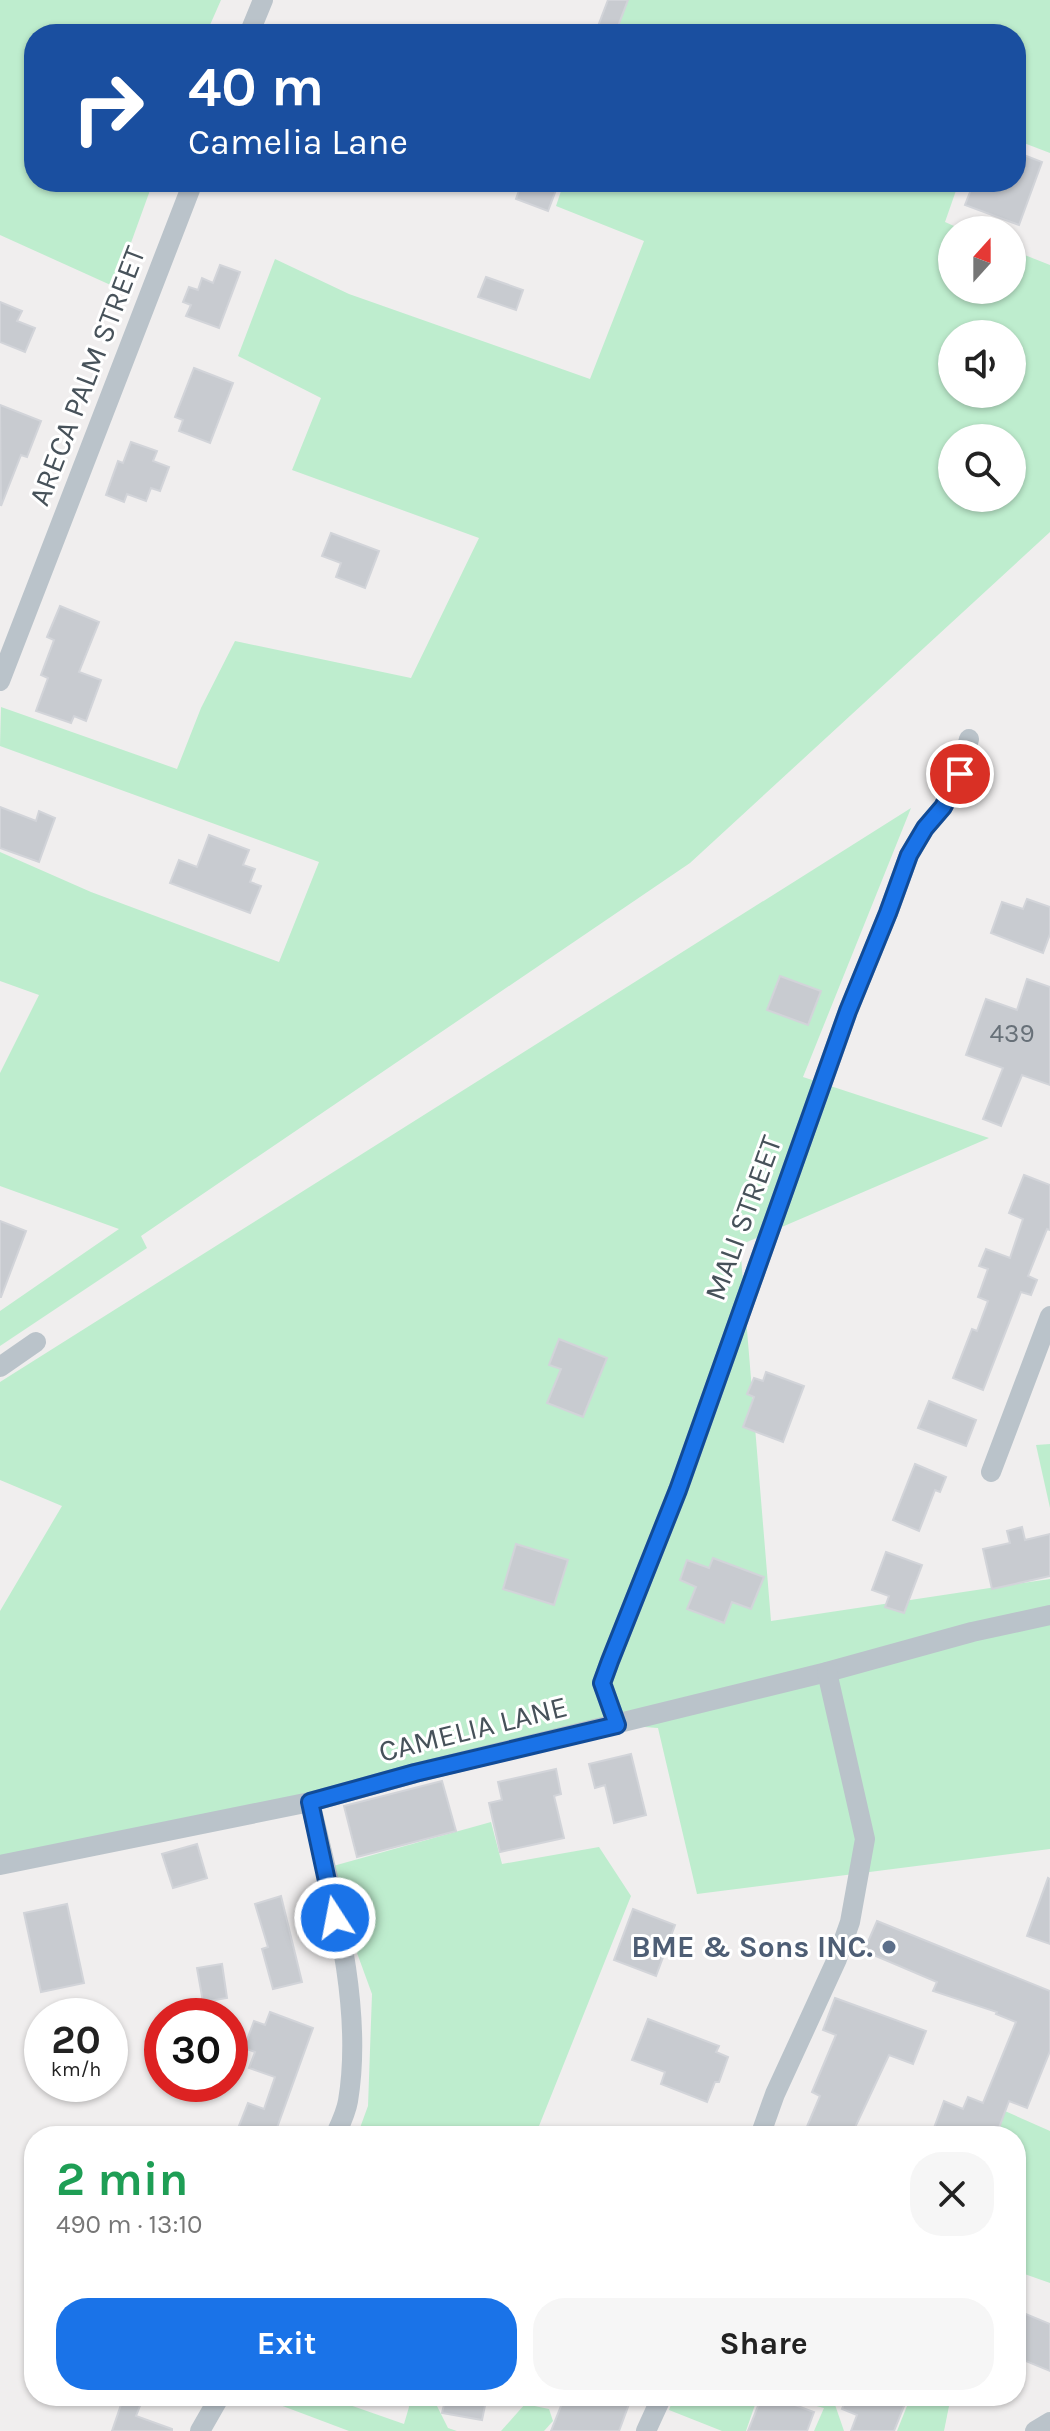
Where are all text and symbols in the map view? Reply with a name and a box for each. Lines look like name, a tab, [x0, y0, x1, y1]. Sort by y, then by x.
text: 40 m	[188, 54, 324, 119]
icon: right	[56, 56, 160, 160]
text: Camelia Lane	[188, 121, 408, 163]
north arrow	[938, 216, 1026, 304]
map controls	[938, 216, 1026, 512]
street label: ARECA PALM STREET	[21, 241, 153, 511]
button: sound	[938, 320, 1026, 408]
button: search	[938, 424, 1026, 512]
pin	[926, 740, 994, 808]
icon: arrive	[938, 752, 982, 796]
house number: 439	[990, 1018, 1034, 1049]
street label: MALI STREET	[697, 1131, 789, 1305]
street label: CAMELIA LANE	[375, 1688, 571, 1770]
position arrow	[293, 1876, 377, 1960]
place label: BME & Sons INC.	[631, 1929, 873, 1965]
marker: BME & Sons INC.	[880, 1938, 898, 1956]
speed limit sign: 30	[144, 1998, 248, 2102]
text: 20	[51, 2016, 101, 2063]
text: km/h	[51, 2058, 101, 2081]
text: 2 min	[56, 2151, 188, 2207]
button: close	[910, 2152, 994, 2236]
text: 490 m · 13:10	[56, 2209, 202, 2240]
button: Exit	[56, 2298, 517, 2390]
button: Share	[533, 2298, 994, 2390]

